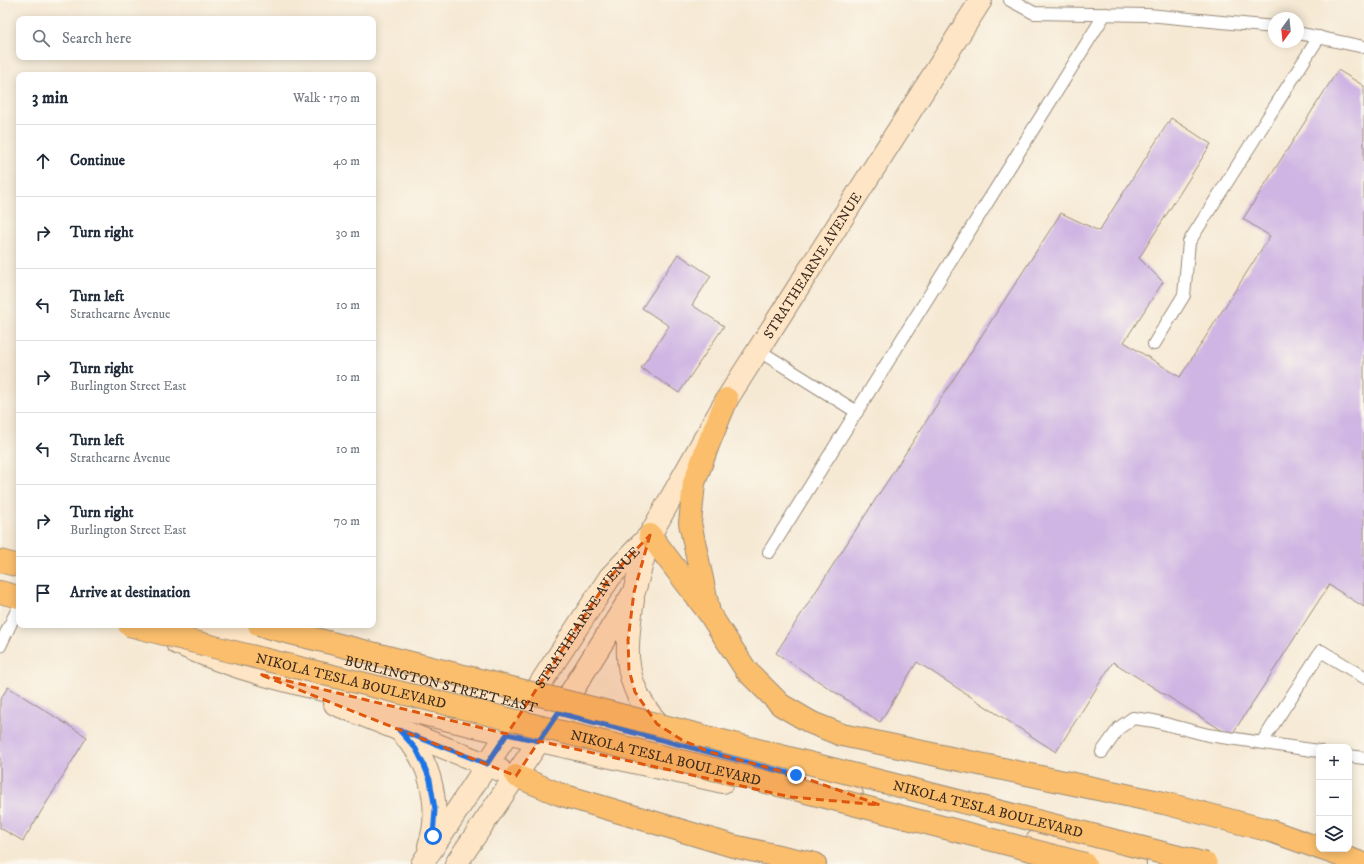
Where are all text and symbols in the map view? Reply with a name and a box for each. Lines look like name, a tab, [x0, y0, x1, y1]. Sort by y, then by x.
north arrow	[1268, 12, 1304, 48]
search box	[16, 16, 376, 60]
icon: search	[30, 27, 52, 49]
text: Search here	[62, 29, 131, 48]
text: 3 min	[32, 87, 68, 109]
text: Walk · 170 m	[293, 90, 360, 106]
icon: ahead	[32, 150, 54, 172]
text: Continue	[70, 151, 125, 170]
text: 40 m	[333, 153, 360, 169]
street label: STRATHEARNE AVENUE	[760, 189, 866, 342]
icon: right	[32, 222, 54, 244]
text: Turn right	[70, 223, 133, 242]
text: 30 m	[336, 225, 360, 241]
text: Turn left	[70, 287, 124, 306]
icon: left	[32, 294, 54, 316]
text: 10 m	[336, 297, 360, 313]
text: Strathearne Avenue	[70, 306, 170, 322]
text: Turn right	[70, 359, 133, 378]
icon: right	[32, 366, 54, 388]
text: 10 m	[336, 369, 360, 385]
text: Burlington Street East	[70, 378, 186, 394]
text: Turn left	[70, 431, 124, 450]
icon: left	[32, 438, 54, 460]
text: 10 m	[336, 441, 360, 457]
text: Strathearne Avenue	[70, 450, 170, 466]
text: Turn right	[70, 503, 133, 522]
icon: right	[32, 510, 54, 532]
text: 70 m	[334, 513, 360, 529]
text: Burlington Street East	[70, 522, 186, 538]
street label: STRATHEARNE AVENUE	[531, 543, 644, 692]
icon: arrive	[32, 582, 54, 604]
text: Arrive at destination	[70, 583, 190, 602]
street label: NIKOLA TESLA BOULEVARD	[254, 650, 448, 713]
street label: BURLINGTON STREET EAST	[343, 652, 540, 718]
street label: NIKOLA TESLA BOULEVARD	[569, 726, 763, 790]
map controls	[1316, 744, 1352, 852]
button: +	[1316, 744, 1352, 780]
route end	[787, 766, 805, 784]
street label: NIKOLA TESLA BOULEVARD	[891, 777, 1085, 842]
button: −	[1316, 780, 1352, 816]
button: layers	[1316, 816, 1352, 852]
route start	[424, 827, 442, 845]

